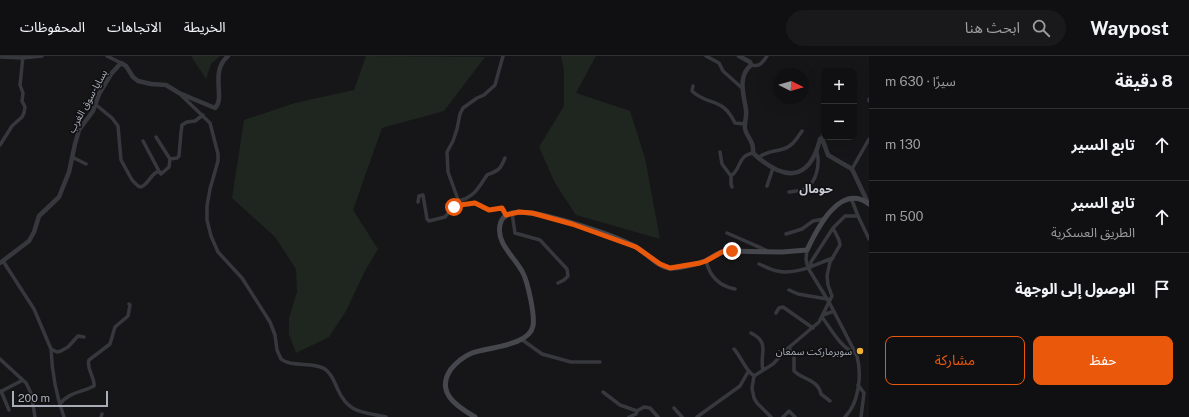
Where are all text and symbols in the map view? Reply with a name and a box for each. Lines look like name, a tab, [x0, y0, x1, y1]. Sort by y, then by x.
search box	[786, 10, 1066, 46]
icon: search	[1030, 17, 1052, 39]
text: Waypost	[1090, 17, 1169, 39]
text: المحفوظات	[20, 19, 85, 35]
text: الاتجاهات	[107, 19, 162, 35]
text: الخريطة	[184, 19, 226, 35]
text: ابحث هنا	[965, 19, 1020, 36]
street label: بسايا-سوق الغرب	[65, 67, 110, 135]
north arrow	[773, 68, 809, 104]
map controls	[821, 68, 857, 140]
button: +	[821, 68, 857, 104]
text: 8 دقيقة	[1115, 71, 1173, 91]
text: سيرًا · 630 m	[885, 74, 956, 89]
button: −	[821, 104, 857, 140]
icon: ahead	[1151, 134, 1173, 156]
text: تابع السير	[1071, 136, 1135, 153]
text: 130 m	[885, 137, 921, 152]
district label: حومال	[799, 182, 833, 196]
text: تابع السير	[1071, 194, 1135, 211]
route start	[445, 198, 463, 216]
icon: ahead	[1151, 206, 1173, 228]
text: 500 m	[885, 209, 924, 224]
text: الطريق العسكرية	[1051, 225, 1135, 240]
route end	[723, 242, 741, 260]
icon: arrive	[1151, 278, 1173, 300]
text: الوصول إلى الوجهة	[1015, 280, 1135, 297]
button: مشاركة	[885, 336, 1025, 385]
button: حفظ	[1033, 336, 1173, 385]
place label: سوبرماركت سمعان	[776, 345, 852, 358]
marker: سوبرماركت سمعان	[855, 346, 865, 356]
scale bar	[12, 389, 108, 408]
text: 200 m	[18, 392, 50, 404]

